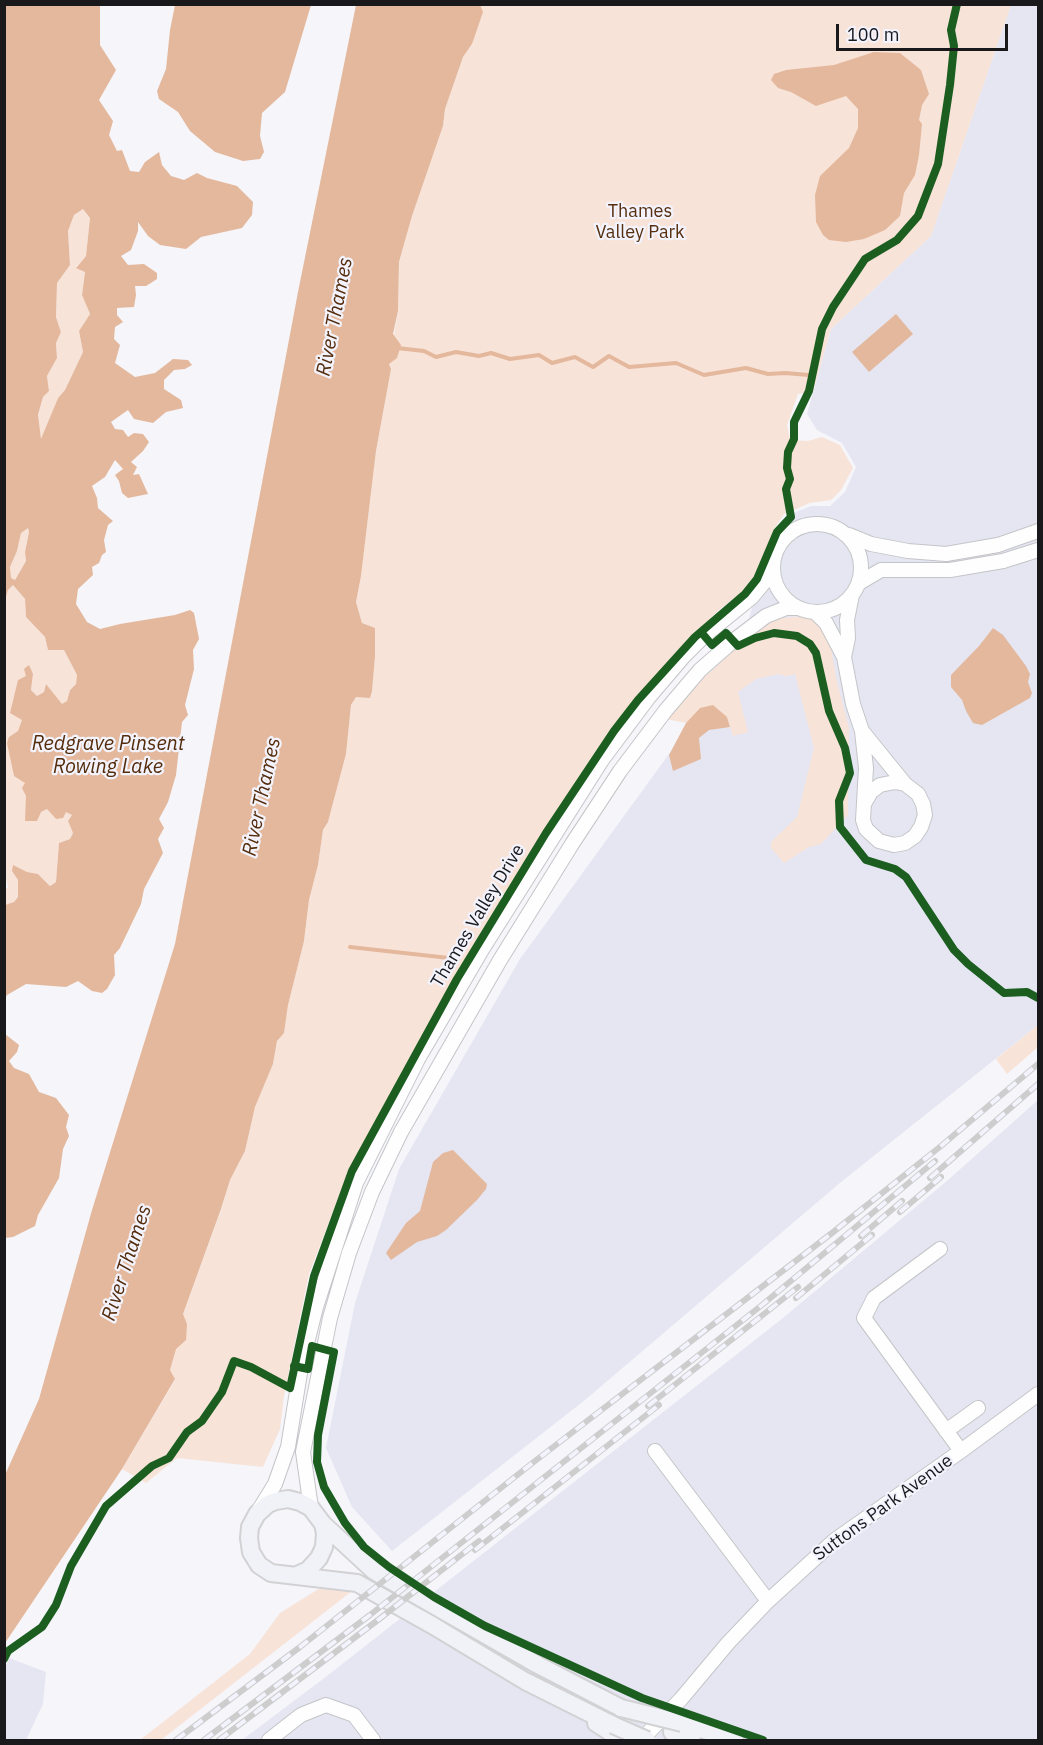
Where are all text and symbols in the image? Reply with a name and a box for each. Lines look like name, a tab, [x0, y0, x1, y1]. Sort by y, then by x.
scale bar	[839, 12, 1012, 50]
text: 100 m	[847, 23, 899, 46]
park label: Thames Valley Park	[595, 201, 685, 244]
water label: River Thames	[312, 256, 358, 378]
water label: Redgrave Pinsent Rowing Lake	[32, 732, 184, 779]
water label: River Thames	[238, 736, 286, 858]
street label: Thames Valley Drive	[427, 840, 529, 992]
water label: River Thames	[97, 1202, 157, 1324]
street label: Suttons Park Avenue	[809, 1450, 957, 1566]

